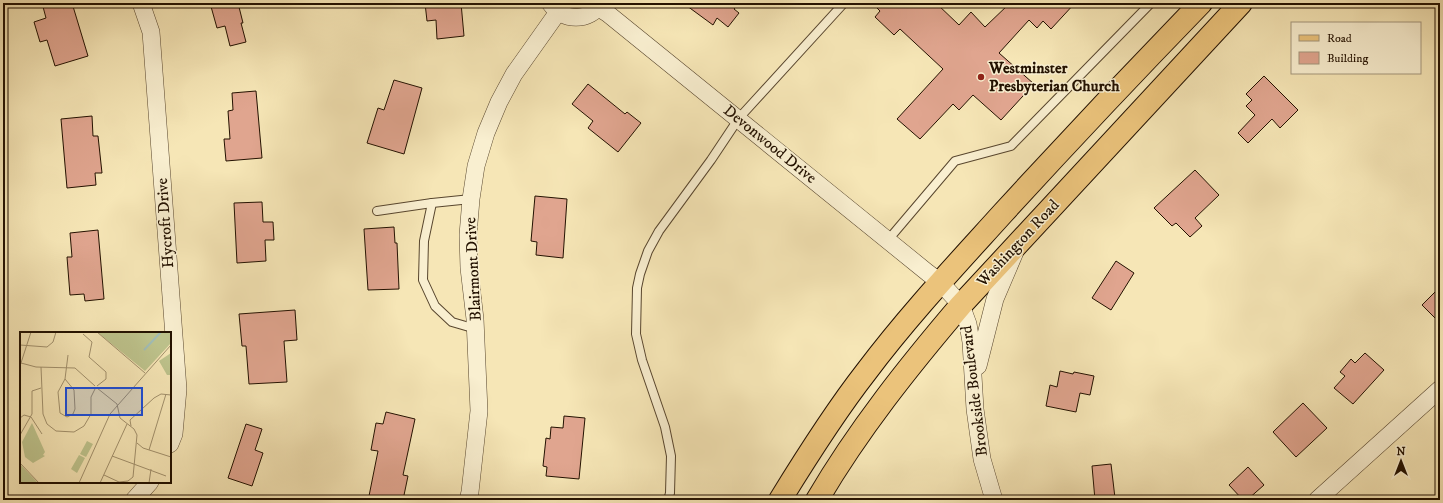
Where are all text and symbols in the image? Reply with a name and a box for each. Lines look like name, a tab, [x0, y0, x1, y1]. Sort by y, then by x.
legend	[1291, 22, 1421, 74]
text: Road	[1327, 31, 1352, 46]
text: Building	[1327, 51, 1368, 66]
place label: Westminster Presbyterian Church	[988, 58, 1120, 96]
marker: Westminster Presbyterian Church	[976, 72, 986, 82]
street label: Devonwood Drive	[719, 100, 821, 188]
street label: Hycroft Drive	[152, 177, 178, 269]
street label: Washington Road	[972, 195, 1064, 292]
street label: Blairmont Drive	[460, 216, 486, 321]
street label: Brookside Boulevard	[956, 324, 992, 458]
inset map	[20, 332, 171, 483]
north arrow	[1381, 441, 1421, 481]
text: N	[1396, 445, 1406, 459]

